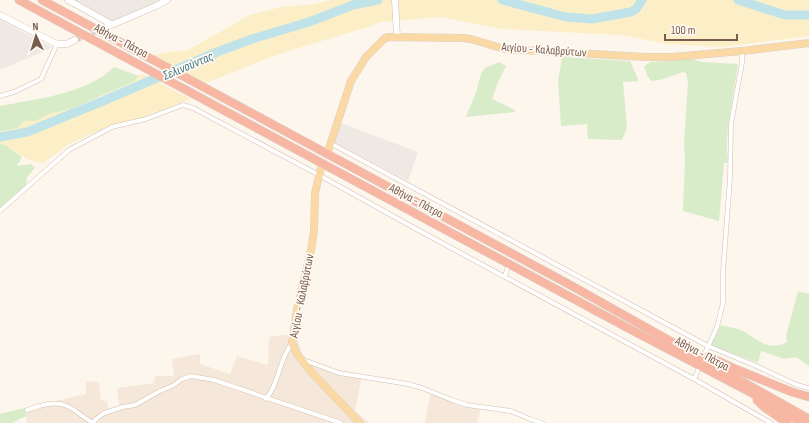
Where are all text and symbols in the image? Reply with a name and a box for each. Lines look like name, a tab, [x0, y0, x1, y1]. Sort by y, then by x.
north arrow	[16, 16, 56, 56]
scale bar	[665, 16, 737, 42]
text: N	[32, 20, 39, 33]
street label: Αθήνα - Πάτρα	[91, 20, 151, 61]
text: 100 m	[671, 23, 696, 38]
street label: Αιγίου - Καλαβρύτων	[500, 39, 587, 60]
water label: Σελινούντας	[159, 48, 216, 84]
street label: Αθήνα - Πάτρα	[386, 180, 446, 221]
street label: Αιγίου - Καλαβρύτων	[286, 253, 318, 340]
street label: Αθήνα - Πάτρα	[672, 333, 732, 374]

